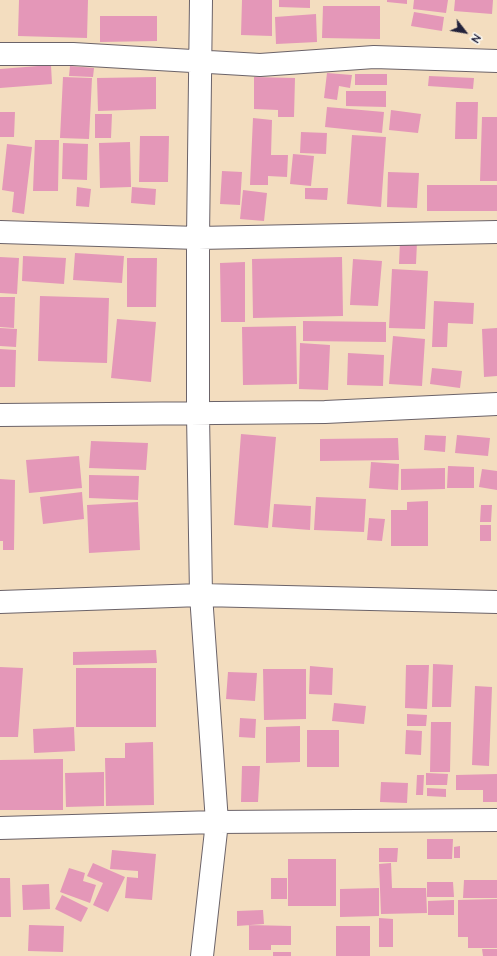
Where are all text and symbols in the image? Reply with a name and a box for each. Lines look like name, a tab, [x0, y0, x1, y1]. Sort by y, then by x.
north arrow	[445, 12, 485, 52]
text: N	[468, 32, 484, 45]

